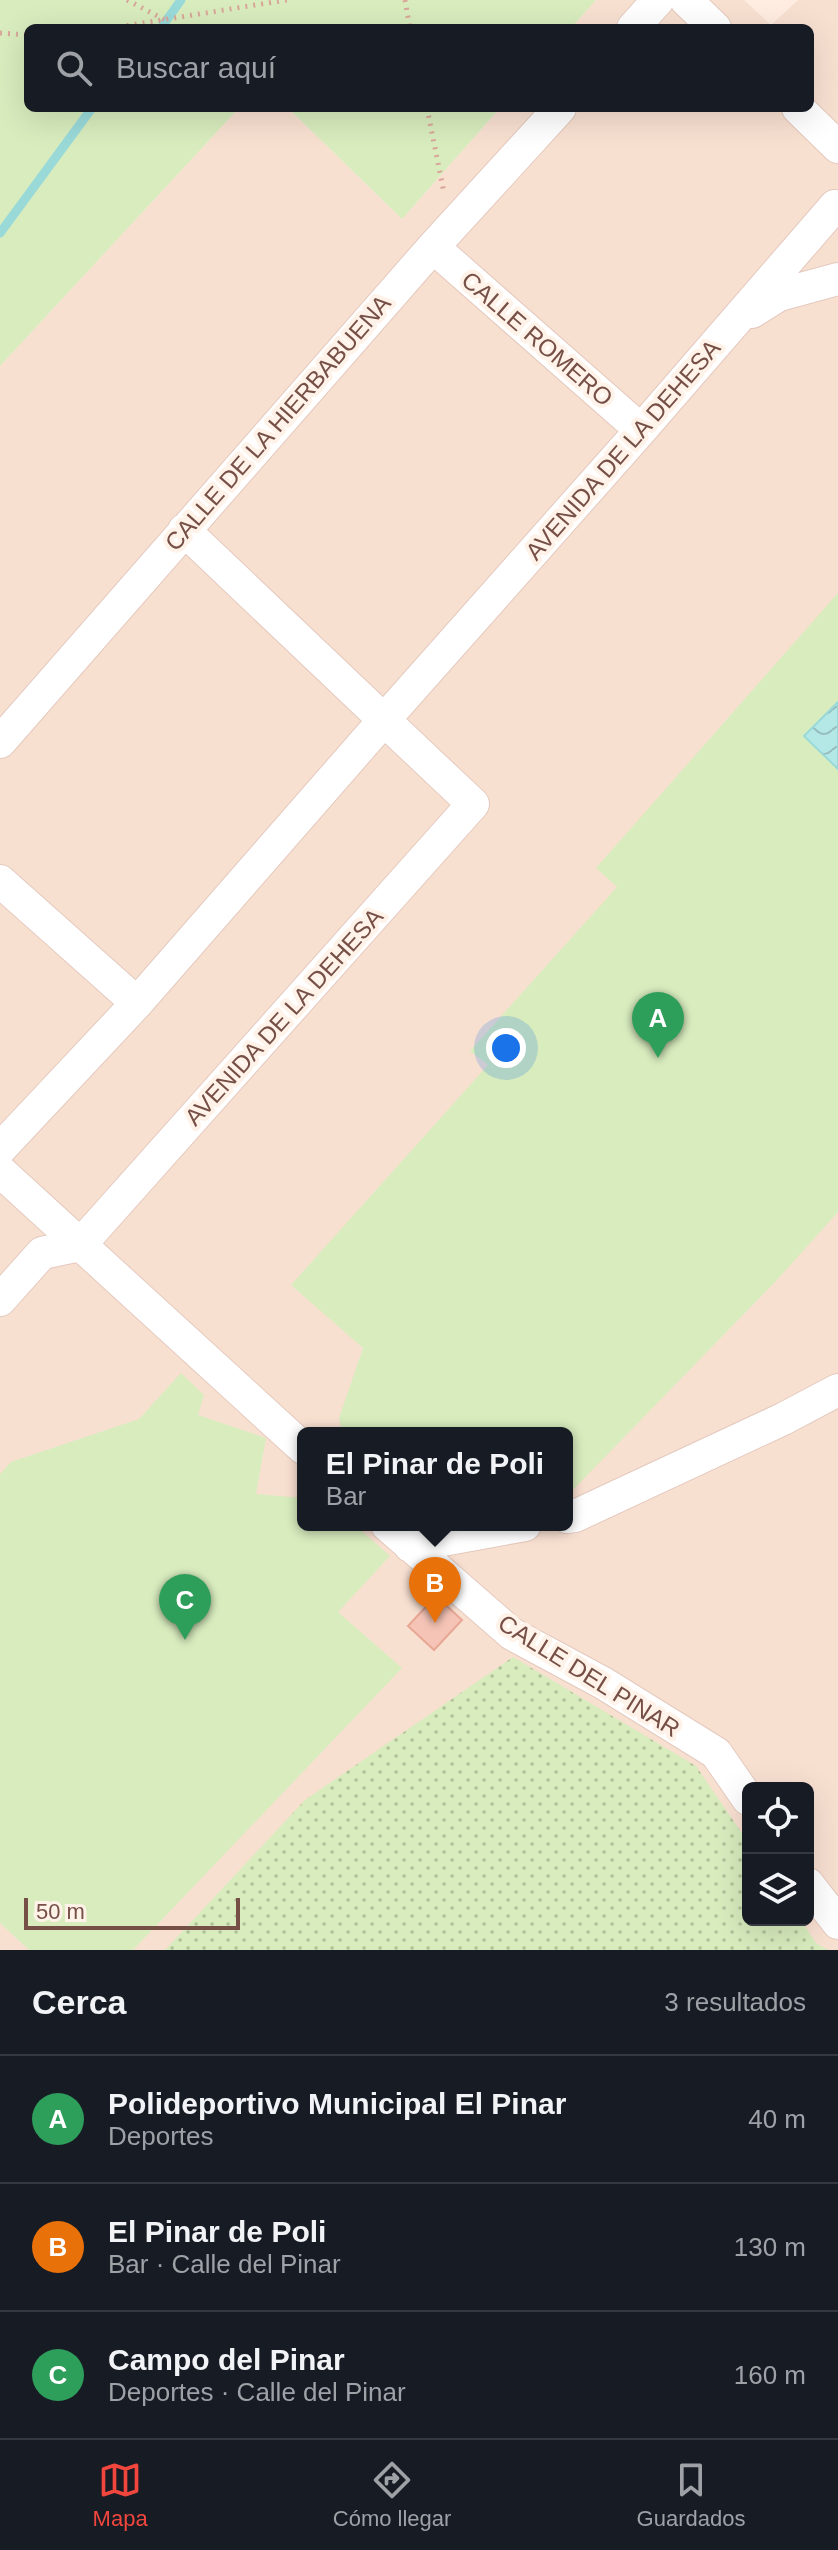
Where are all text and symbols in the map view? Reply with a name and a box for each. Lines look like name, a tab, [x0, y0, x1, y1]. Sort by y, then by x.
search box	[24, 24, 814, 112]
icon: search	[52, 46, 96, 90]
text: Buscar aquí	[116, 51, 276, 84]
street label: CALLE ROMERO	[457, 266, 618, 411]
street label: CALLE DE LA HIERBABUENA	[159, 289, 396, 556]
street label: AVENIDA DE LA DEHESA	[520, 334, 725, 565]
street label: AVENIDA DE LA DEHESA	[179, 903, 388, 1131]
pin: A	[632, 992, 684, 1058]
your location	[486, 1028, 526, 1068]
popup	[297, 1427, 573, 1531]
text: El Pinar de Poli	[326, 1447, 544, 1480]
text: Bar	[326, 1481, 366, 1511]
pin: B	[409, 1557, 461, 1623]
pin: C	[159, 1574, 211, 1640]
street label: CALLE DEL PINAR	[494, 1609, 685, 1742]
map controls	[742, 1782, 814, 1926]
button: locate	[742, 1782, 814, 1854]
button: layers	[742, 1854, 814, 1926]
scale bar	[24, 1894, 240, 1930]
text: 50 m	[36, 1899, 85, 1924]
text: Cerca	[32, 1983, 127, 2021]
text: 3 resultados	[664, 1987, 806, 2017]
text: Polideportivo Municipal El Pinar	[108, 2087, 566, 2120]
text: A	[49, 2104, 67, 2134]
text: 40 m	[748, 2104, 806, 2134]
text: Deportes	[108, 2121, 214, 2151]
text: El Pinar de Poli	[108, 2215, 326, 2248]
text: B	[49, 2232, 67, 2262]
text: 130 m	[734, 2232, 806, 2262]
text: Bar · Calle del Pinar	[108, 2249, 341, 2279]
text: Campo del Pinar	[108, 2343, 345, 2376]
text: C	[49, 2360, 67, 2390]
text: 160 m	[734, 2360, 806, 2390]
text: Deportes · Calle del Pinar	[108, 2377, 406, 2407]
tab: Mapa	[93, 2458, 148, 2532]
tab: Cómo llegar	[333, 2458, 451, 2532]
tab: Guardados	[637, 2458, 745, 2532]

